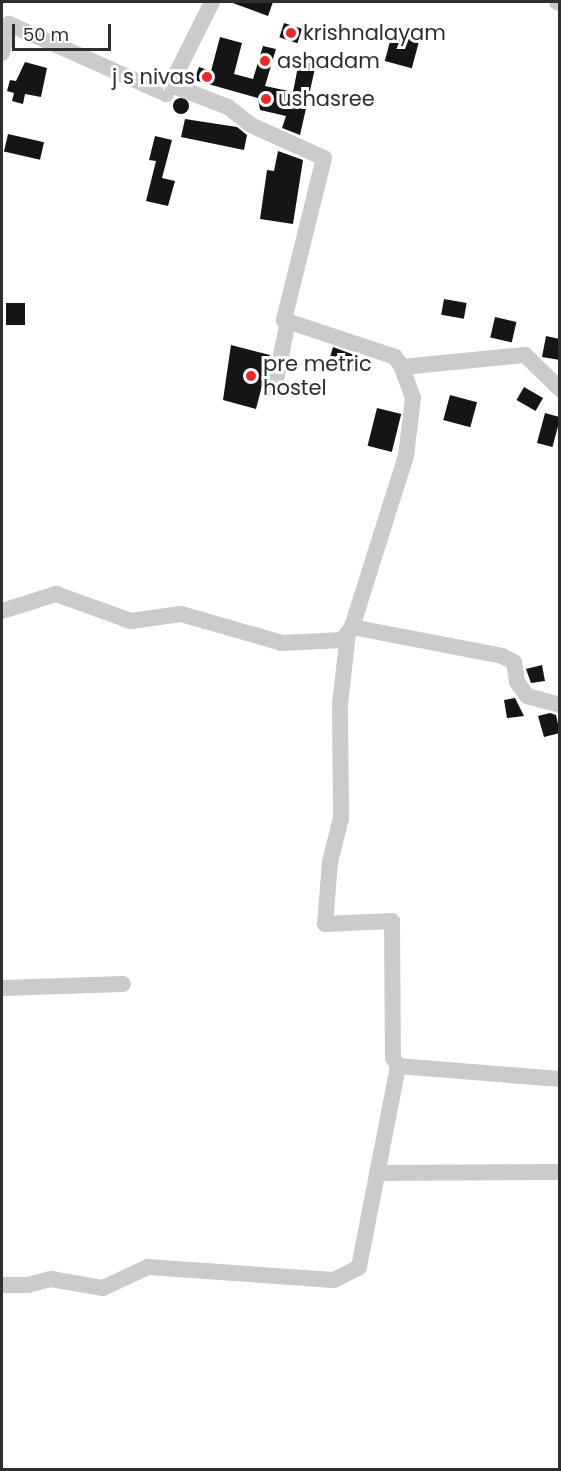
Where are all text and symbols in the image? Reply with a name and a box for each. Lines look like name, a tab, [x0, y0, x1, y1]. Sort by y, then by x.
scale bar	[15, 12, 114, 50]
place label: krishnalayam	[303, 20, 446, 46]
text: 50 m	[23, 22, 69, 47]
marker: krishnalayam	[284, 26, 298, 40]
place label: ashadam	[277, 48, 380, 74]
marker: ashadam	[258, 54, 272, 68]
place label: j s nivas	[112, 64, 195, 90]
marker: j s nivas	[200, 70, 214, 84]
place label: ushasree	[278, 86, 375, 112]
marker: ushasree	[259, 92, 273, 106]
place label: pre metric hostel	[263, 351, 372, 401]
marker: pre metric hostel	[244, 369, 258, 383]

